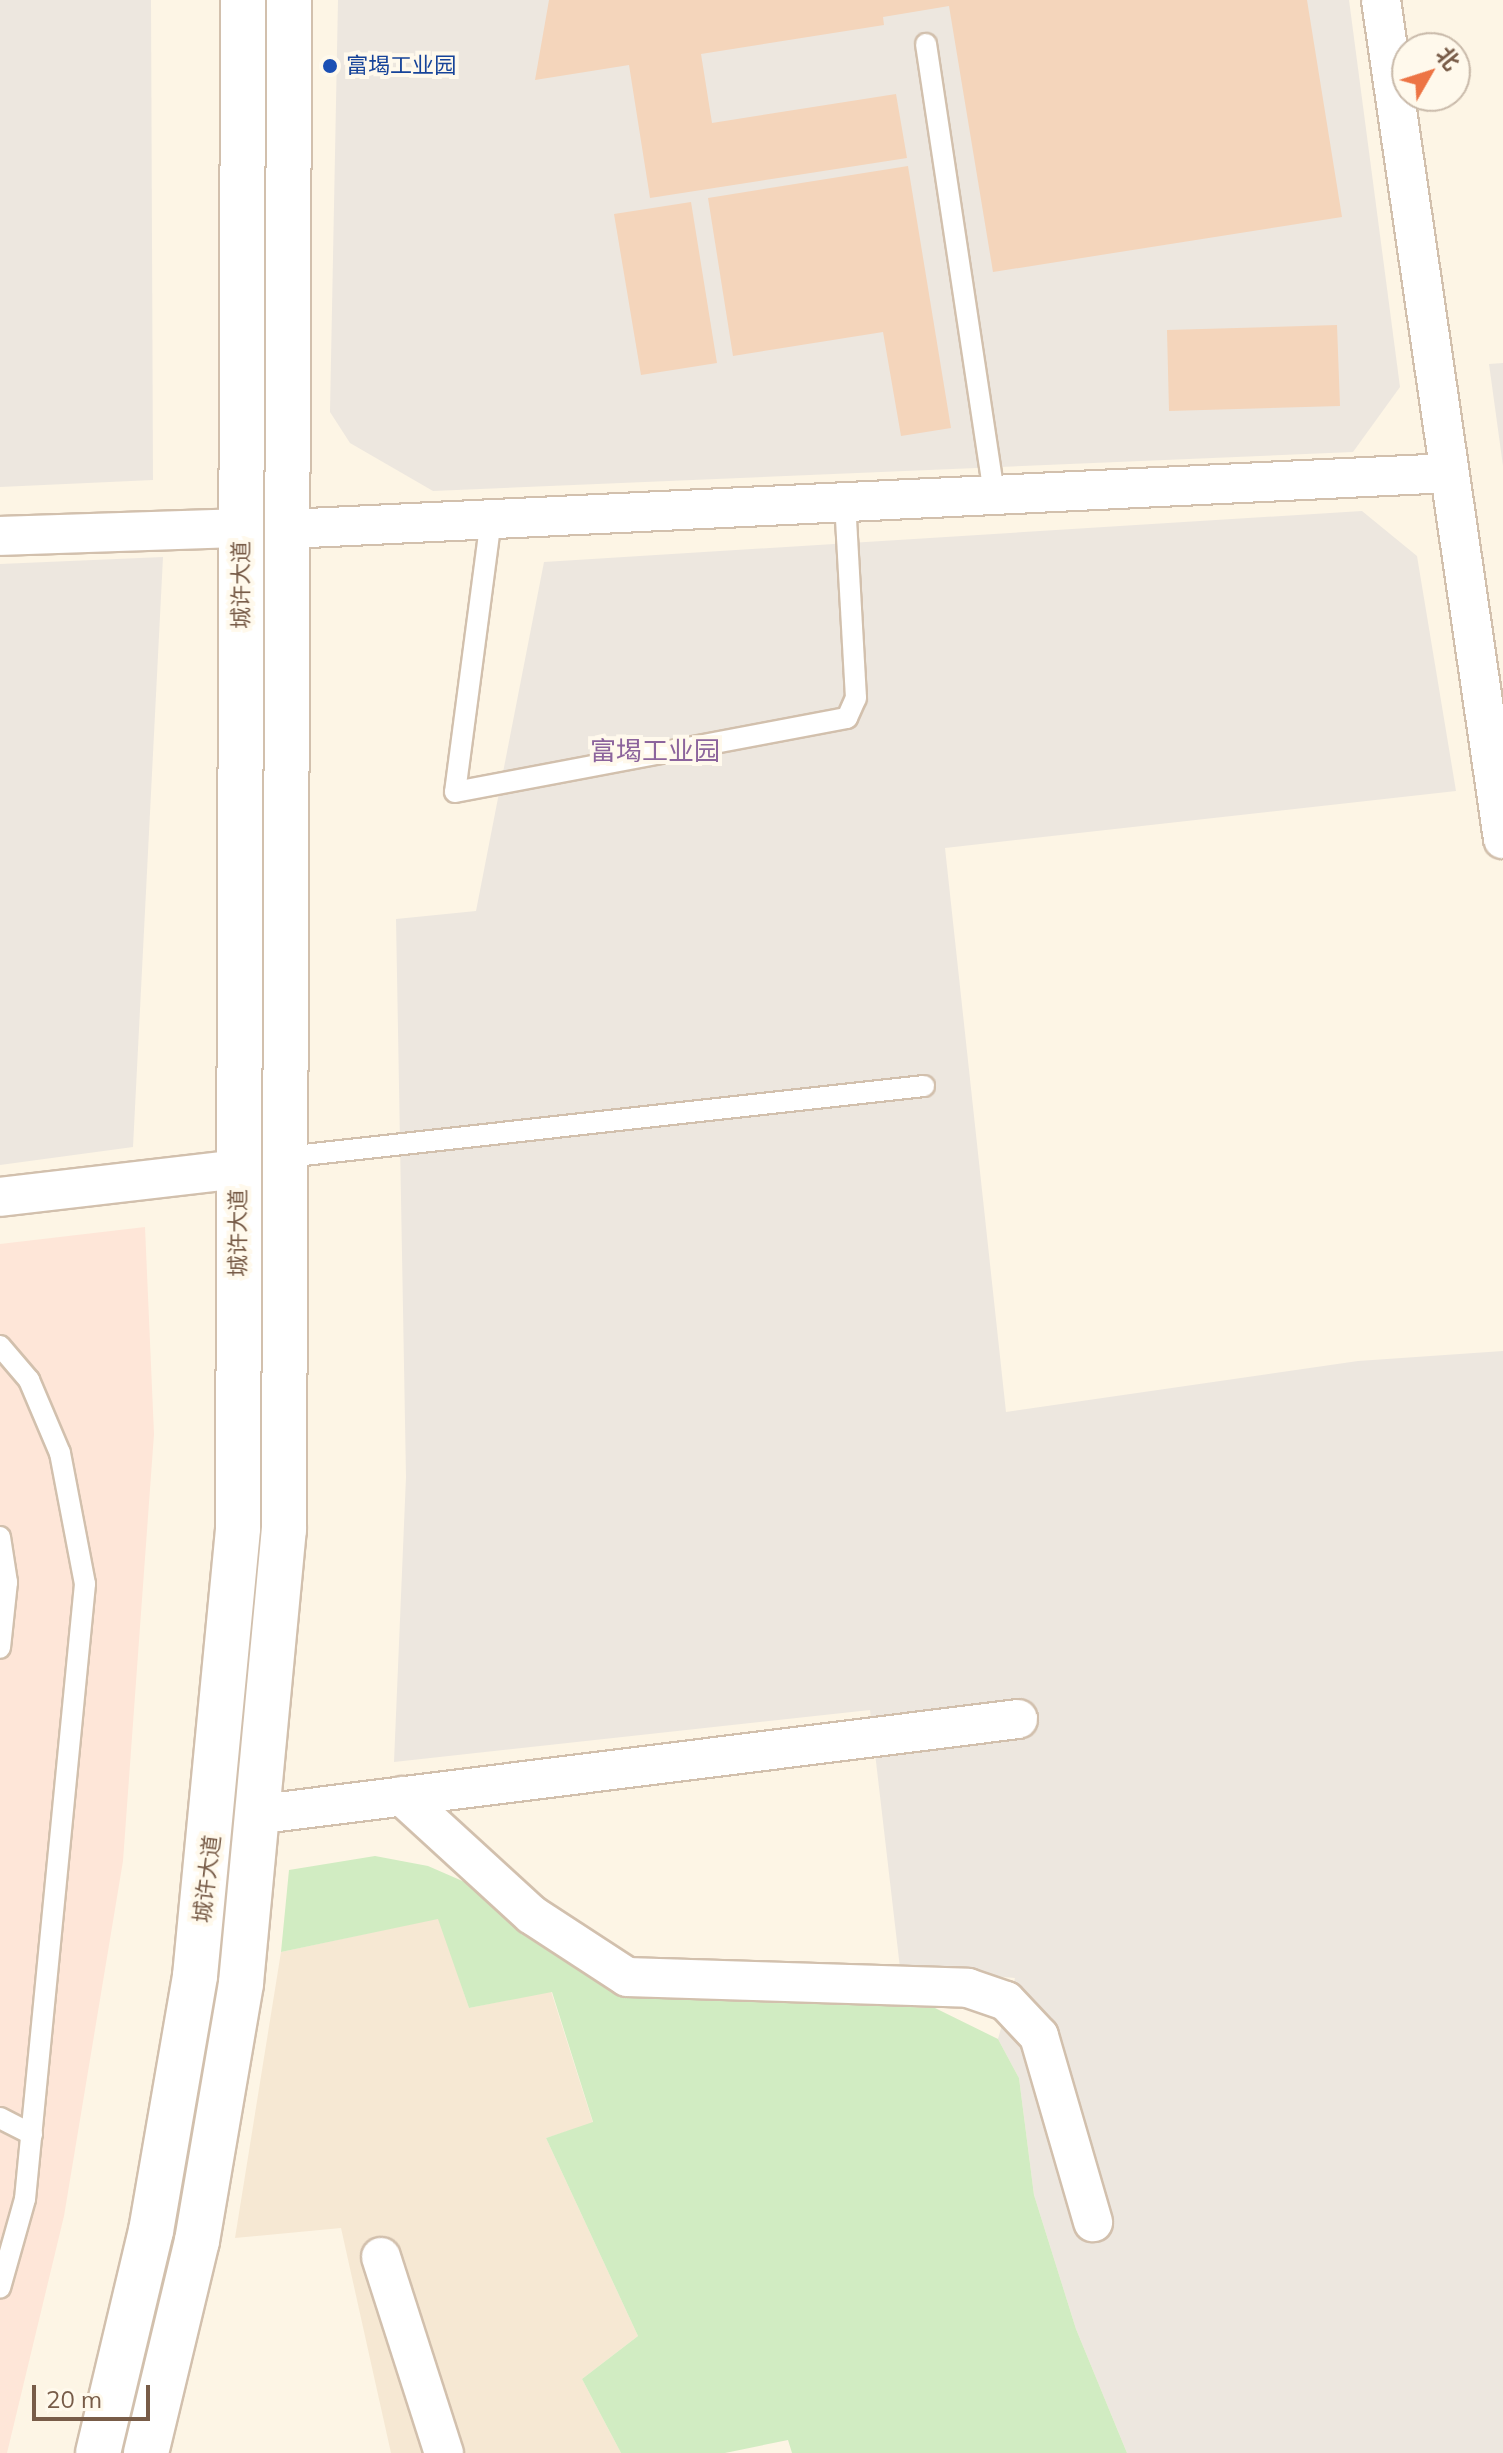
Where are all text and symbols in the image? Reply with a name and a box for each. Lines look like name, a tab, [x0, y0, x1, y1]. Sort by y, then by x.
north arrow	[1391, 32, 1471, 112]
text: 北	[1430, 41, 1466, 76]
place label: 富堨工业园	[346, 53, 456, 79]
marker: 富堨工业园	[321, 57, 339, 75]
street label: 城许大道	[228, 541, 254, 629]
district label: 富堨工业园	[590, 735, 720, 767]
street label: 城许大道	[225, 1189, 251, 1277]
street label: 城许大道	[189, 1834, 225, 1924]
scale bar	[36, 2369, 154, 2419]
text: 20 m	[46, 2384, 102, 2414]

